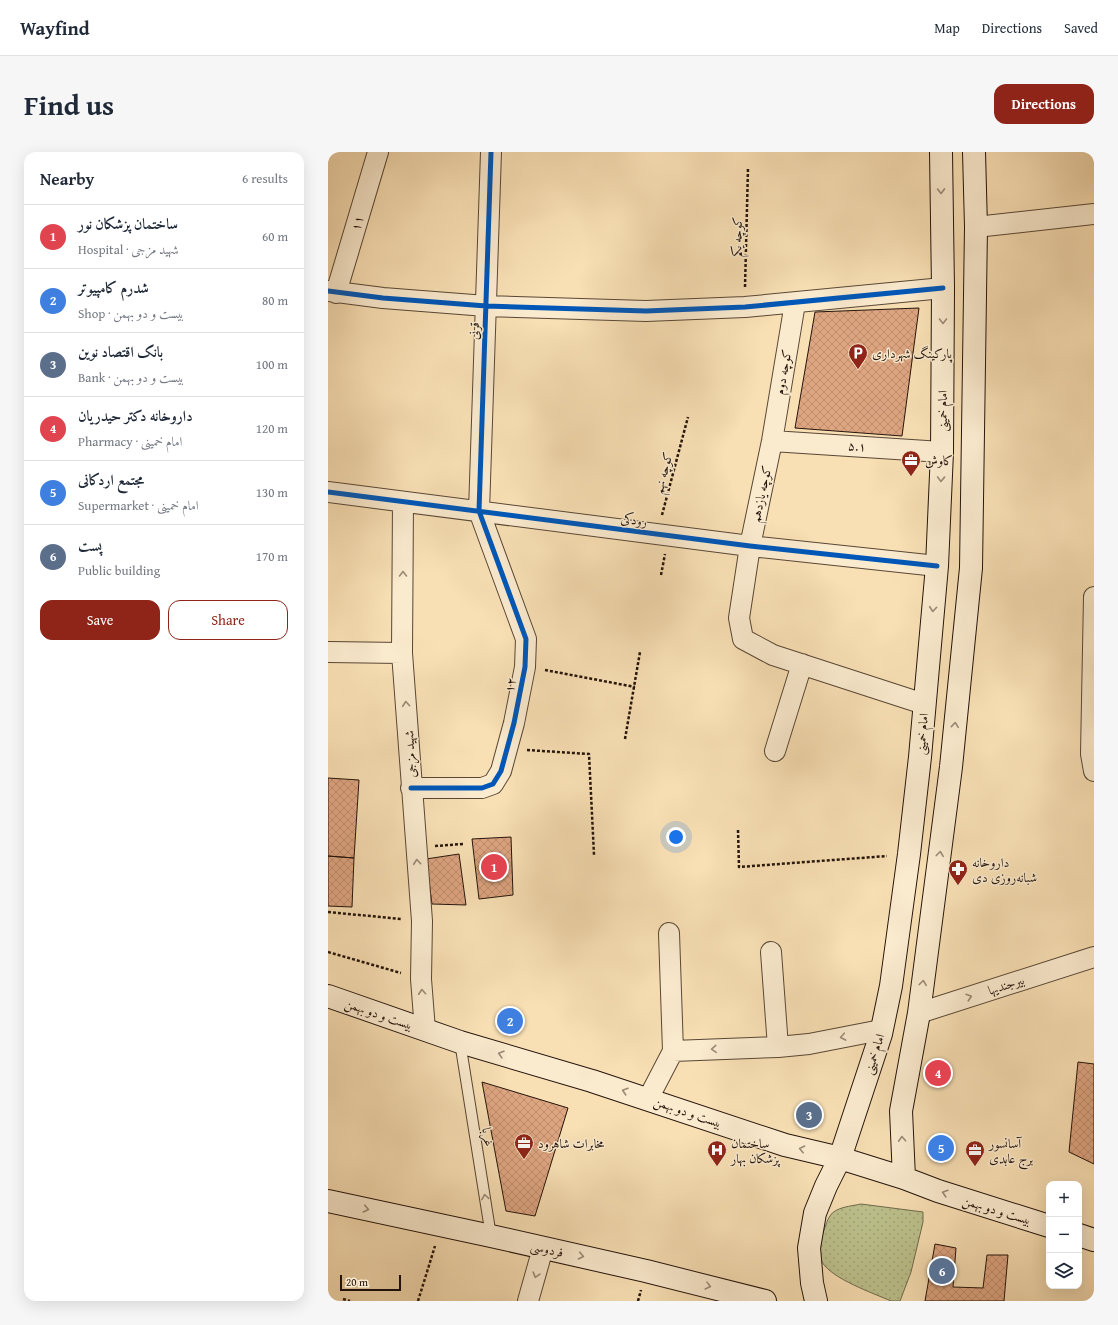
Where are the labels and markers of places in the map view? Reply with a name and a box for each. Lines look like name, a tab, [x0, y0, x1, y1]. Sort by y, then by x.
parking icon: پارکینگ شهرداری	[847, 342, 869, 370]
place label: پارکینگ شهرداری	[872, 344, 952, 363]
office icon: کاوش	[900, 449, 922, 477]
place label: کاوش	[925, 451, 953, 470]
pin: 1	[481, 852, 507, 882]
place label: داروخانه شبانه‌روزی دی	[972, 853, 1037, 887]
pharmacy icon: داروخانه شبانه‌روزی دی	[947, 858, 969, 886]
pin: 2	[497, 1006, 523, 1036]
pin: 4	[925, 1058, 951, 1088]
pin: 3	[796, 1100, 822, 1130]
office icon: مخابرات شاهرود	[513, 1132, 535, 1160]
pin: 5	[928, 1133, 954, 1163]
place label: مخابرات شاهرود	[538, 1134, 605, 1153]
place label: ساختمان پزشکان بهار	[729, 1134, 781, 1168]
place label: آسانسور برج عابدی	[987, 1134, 1034, 1170]
hospital icon: ساختمان پزشکان بهار	[706, 1139, 728, 1167]
office icon: آسانسور برج عابدی	[964, 1139, 986, 1167]
pin: 6	[929, 1256, 955, 1286]

